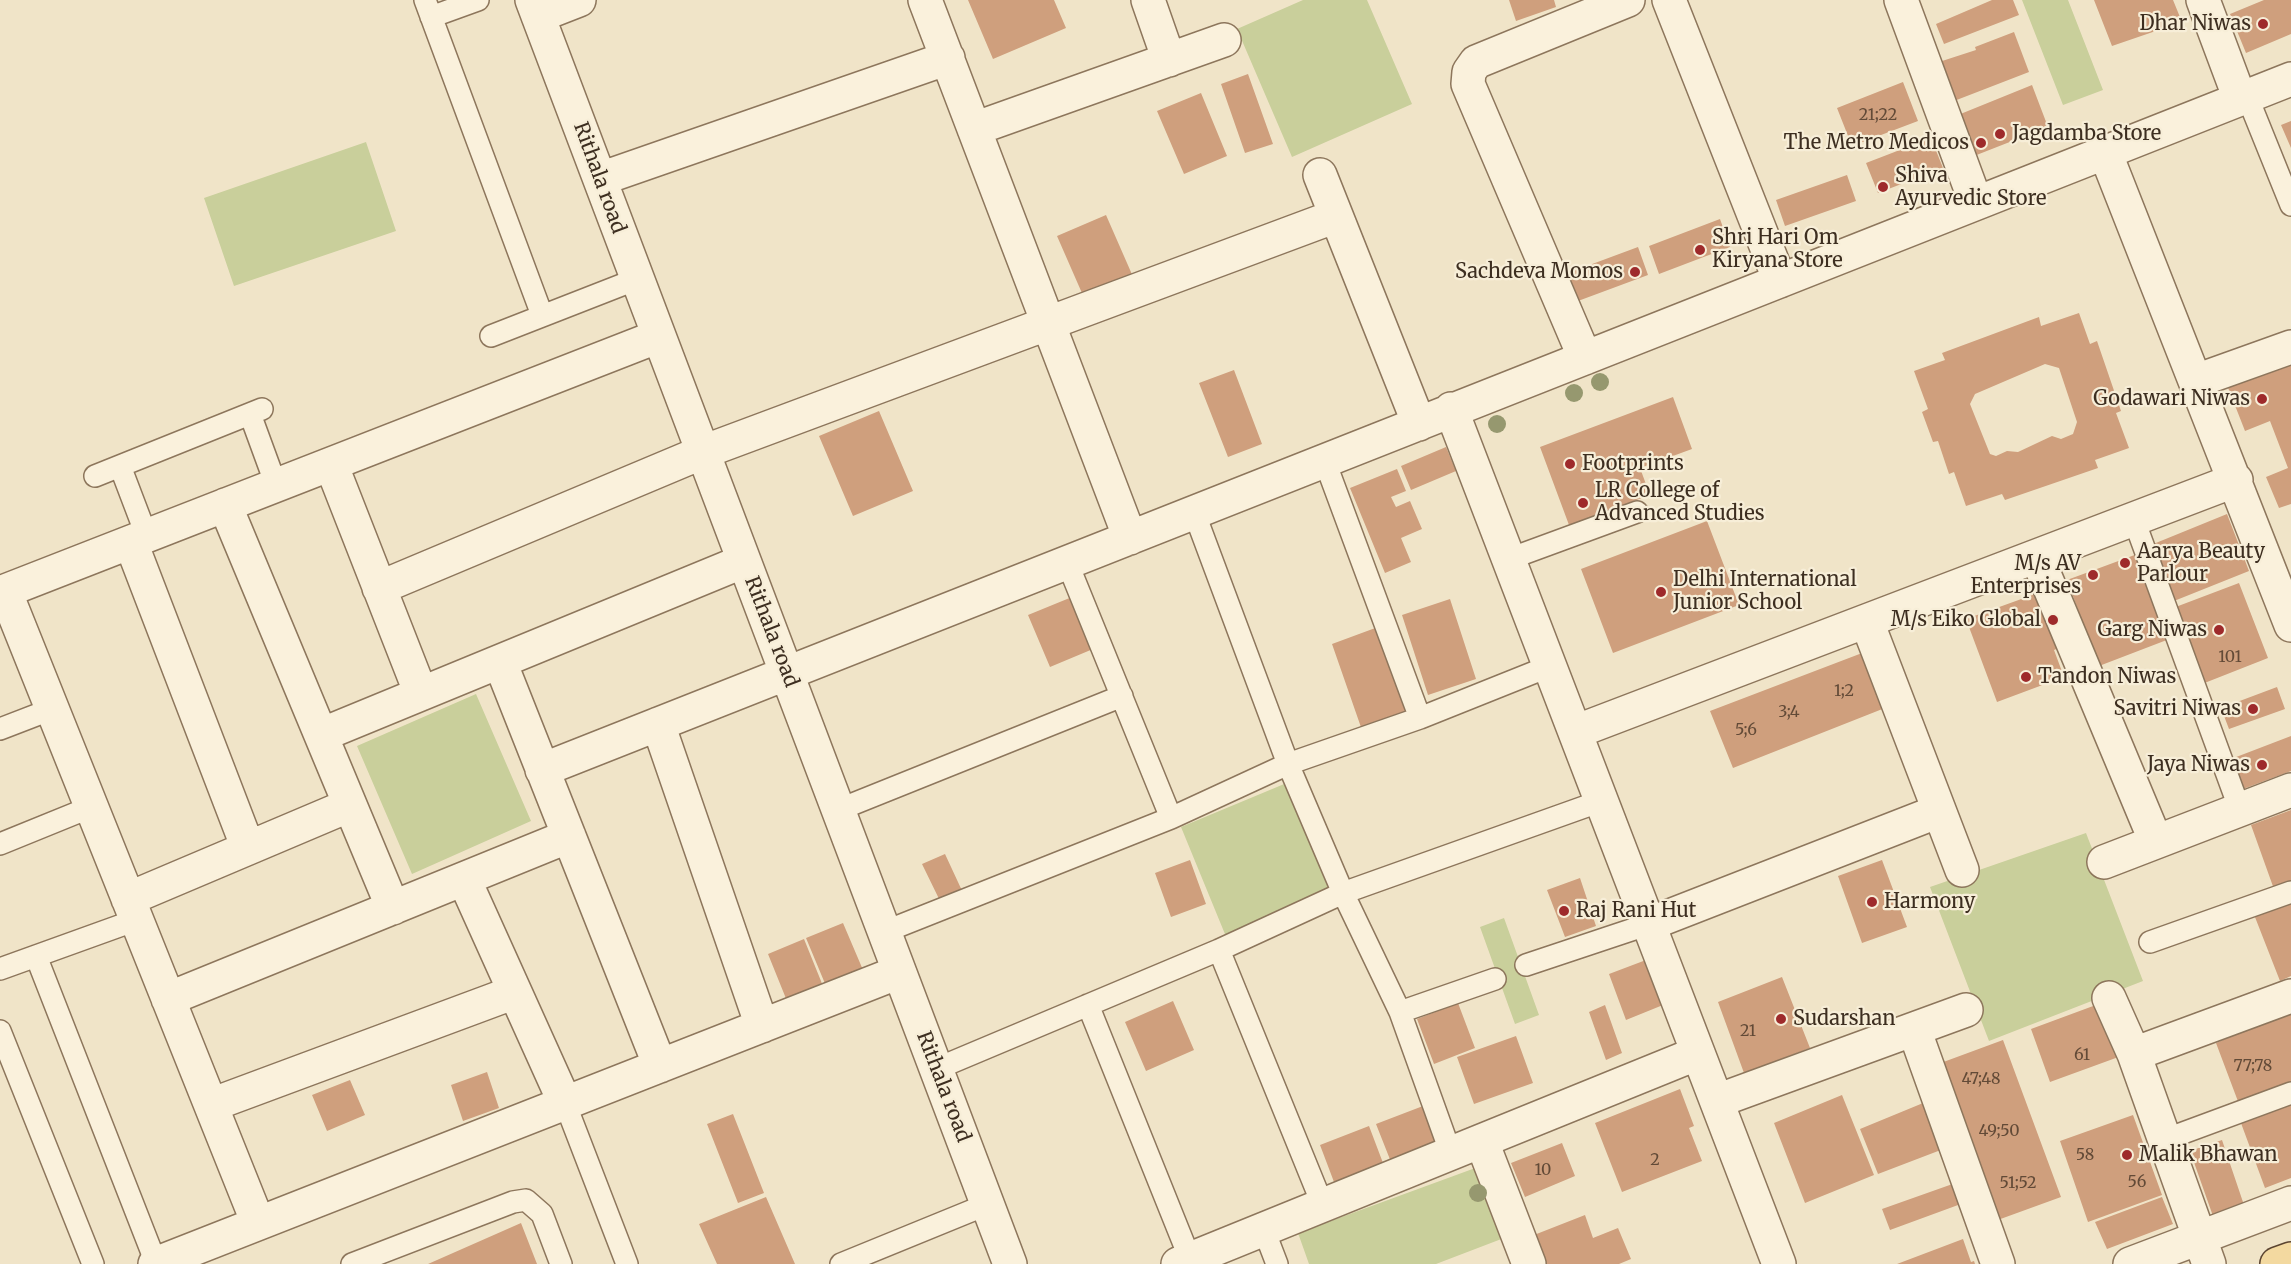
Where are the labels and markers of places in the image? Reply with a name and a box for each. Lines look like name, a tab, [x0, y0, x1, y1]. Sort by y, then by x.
place label: Dhar Niwas	[2140, 12, 2251, 36]
marker: Dhar Niwas	[2256, 17, 2270, 31]
place label: Jagdamba Store	[2012, 122, 2161, 146]
marker: Jagdamba Store	[1993, 127, 2007, 141]
place label: The Metro Medicos	[1784, 131, 1969, 155]
marker: The Metro Medicos	[1974, 136, 1988, 150]
place label: Shiva Ayurvedic Store	[1895, 164, 2046, 211]
marker: Shiva Ayurvedic Store	[1876, 180, 1890, 194]
place label: Shri Hari Om Kiryana Store	[1712, 226, 1843, 273]
marker: Shri Hari Om Kiryana Store	[1693, 243, 1707, 257]
place label: Sachdeva Momos	[1455, 260, 1623, 284]
marker: Sachdeva Momos	[1628, 265, 1642, 279]
place label: Godawari Niwas	[2093, 387, 2250, 411]
marker: Godawari Niwas	[2255, 392, 2269, 406]
place label: Footprints	[1582, 452, 1684, 476]
marker: Footprints	[1563, 457, 1577, 471]
place label: LR College of Advanced Studies	[1595, 479, 1765, 526]
marker: LR College of Advanced Studies	[1576, 496, 1590, 510]
place label: Aarya Beauty Parlour	[2137, 540, 2265, 587]
place label: M/s AV Enterprises	[1970, 552, 2081, 599]
marker: Aarya Beauty Parlour	[2118, 556, 2132, 570]
place label: Delhi International Junior School	[1673, 568, 1857, 615]
marker: M/s AV Enterprises	[2086, 568, 2100, 582]
marker: Delhi International Junior School	[1654, 585, 1668, 599]
place label: M/s Eiko Global	[1891, 608, 2041, 632]
marker: M/s Eiko Global	[2046, 613, 2060, 627]
place label: Garg Niwas	[2097, 618, 2207, 642]
marker: Garg Niwas	[2212, 623, 2226, 637]
place label: Tandon Niwas	[2038, 665, 2176, 689]
marker: Tandon Niwas	[2019, 670, 2033, 684]
place label: Savitri Niwas	[2114, 697, 2241, 721]
marker: Savitri Niwas	[2246, 702, 2260, 716]
place label: Jaya Niwas	[2147, 753, 2250, 777]
marker: Jaya Niwas	[2255, 758, 2269, 772]
place label: Harmony	[1884, 890, 1975, 914]
marker: Harmony	[1865, 895, 1879, 909]
place label: Raj Rani Hut	[1576, 899, 1696, 923]
marker: Raj Rani Hut	[1557, 904, 1571, 918]
place label: Sudarshan	[1793, 1007, 1895, 1031]
marker: Sudarshan	[1774, 1012, 1788, 1026]
place label: Malik Bhawan	[2139, 1143, 2278, 1167]
marker: Malik Bhawan	[2120, 1148, 2134, 1162]

